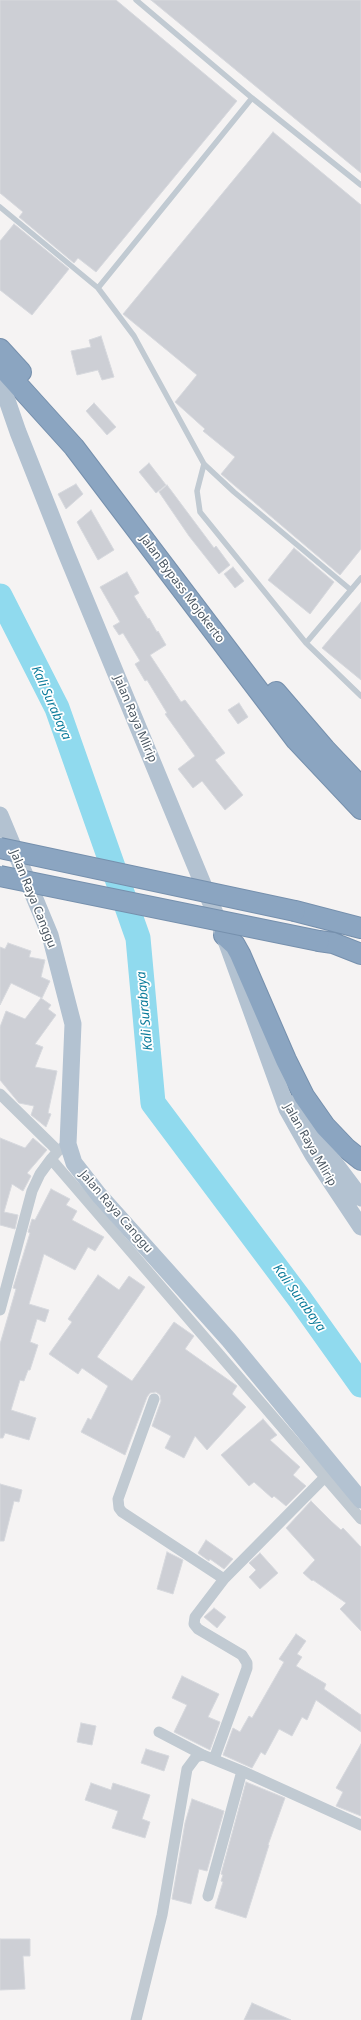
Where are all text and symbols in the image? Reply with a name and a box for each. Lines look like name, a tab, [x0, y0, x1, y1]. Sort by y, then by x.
street label: Jalan Bypass Mojokerto	[137, 532, 227, 646]
water label: Kali Surabaya	[28, 663, 74, 743]
street label: Jalan Raya Mlirip	[110, 673, 160, 765]
street label: Jalan Raya Canggu	[7, 848, 59, 950]
water label: Kali Surabaya	[134, 971, 156, 1051]
street label: Jalan Raya Mlirip	[281, 1101, 339, 1189]
street label: Jalan Raya Canggu	[76, 1168, 156, 1256]
water label: Kali Surabaya	[269, 1261, 329, 1335]

